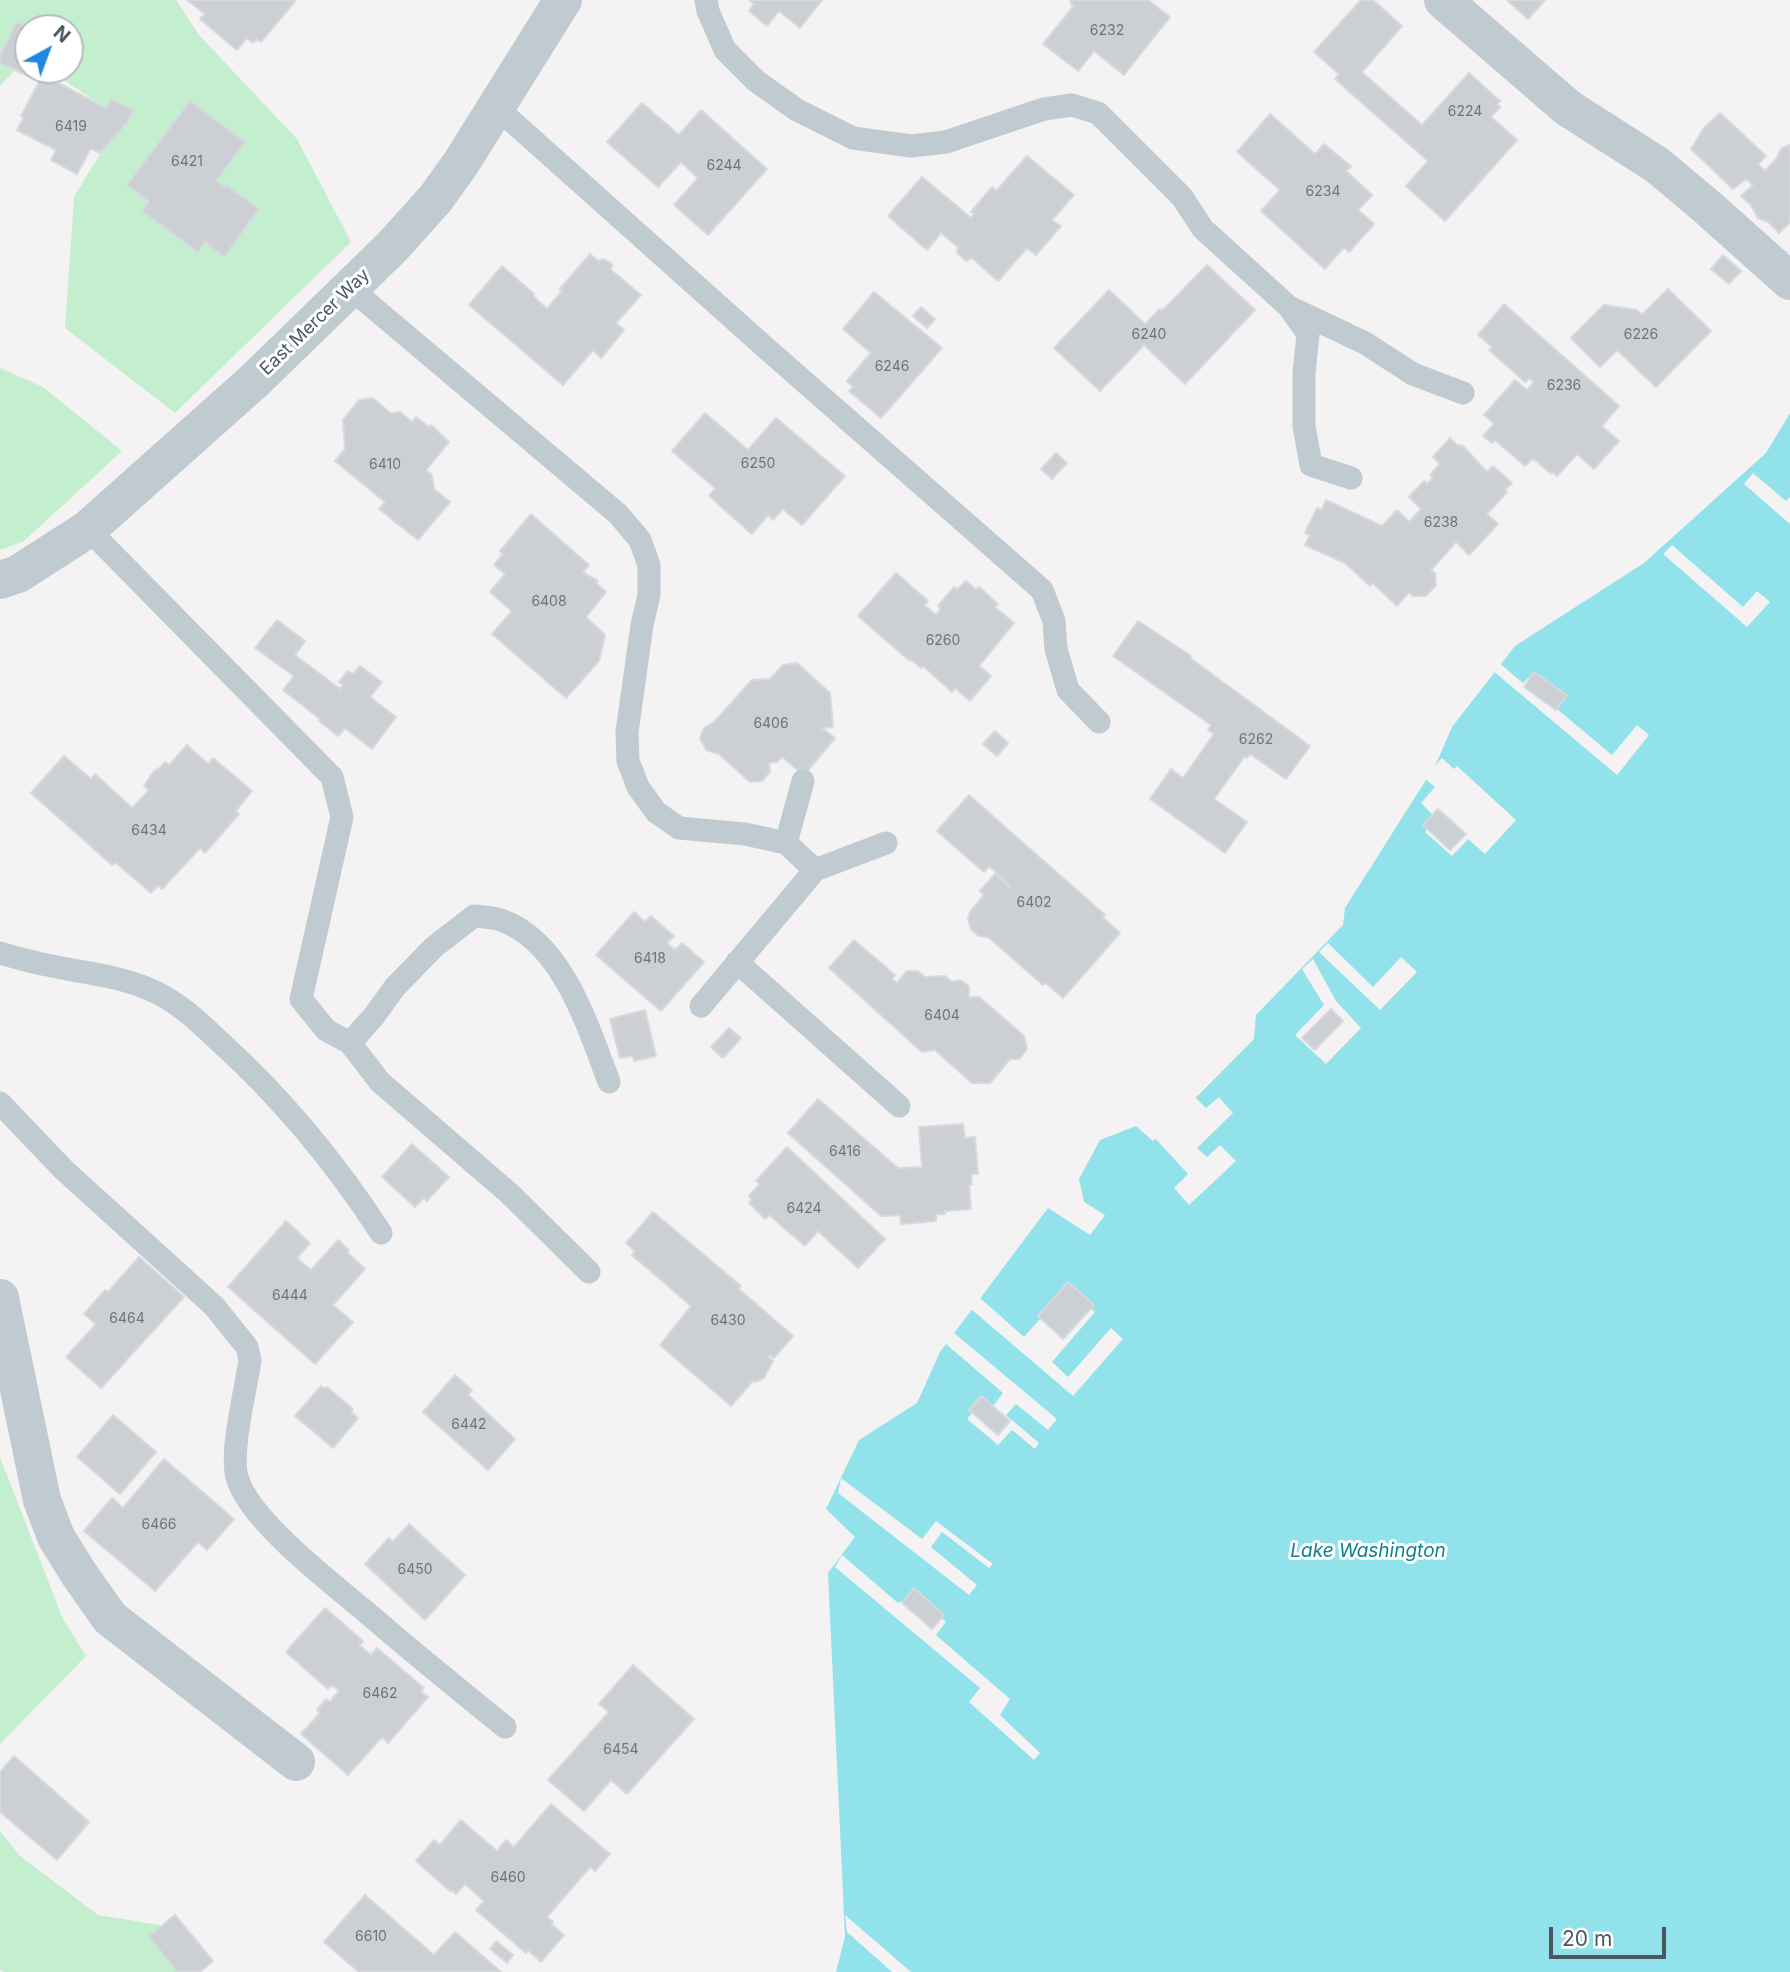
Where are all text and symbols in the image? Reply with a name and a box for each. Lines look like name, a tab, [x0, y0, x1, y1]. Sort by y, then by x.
north arrow	[14, 14, 84, 84]
text: N	[49, 21, 75, 48]
house number: 6232	[1090, 23, 1124, 39]
house number: 6224	[1448, 104, 1482, 120]
house number: 6419	[55, 119, 87, 135]
house number: 6421	[171, 154, 203, 170]
house number: 6244	[706, 158, 742, 174]
house number: 6234	[1306, 184, 1340, 200]
street label: East Mercer Way	[256, 264, 374, 380]
house number: 6240	[1132, 327, 1166, 343]
house number: 6226	[1624, 327, 1658, 343]
house number: 6246	[875, 359, 909, 375]
house number: 6236	[1547, 378, 1581, 394]
house number: 6250	[741, 456, 775, 472]
house number: 6410	[369, 457, 401, 473]
house number: 6238	[1424, 515, 1458, 531]
house number: 6408	[531, 594, 567, 610]
house number: 6260	[926, 633, 960, 649]
house number: 6406	[753, 716, 789, 732]
house number: 6262	[1239, 732, 1273, 748]
house number: 6434	[131, 823, 167, 839]
house number: 6402	[1016, 895, 1052, 911]
house number: 6418	[634, 951, 666, 967]
house number: 6404	[924, 1008, 960, 1024]
house number: 6416	[829, 1144, 861, 1160]
house number: 6424	[786, 1201, 822, 1217]
house number: 6444	[272, 1288, 308, 1304]
house number: 6464	[109, 1311, 145, 1327]
house number: 6430	[710, 1313, 746, 1329]
house number: 6442	[451, 1417, 487, 1433]
house number: 6466	[141, 1517, 177, 1533]
water label: Lake Washington	[1290, 1540, 1446, 1562]
house number: 6450	[397, 1562, 433, 1578]
house number: 6462	[363, 1686, 397, 1702]
house number: 6454	[603, 1742, 639, 1758]
house number: 6460	[490, 1870, 526, 1886]
scale bar	[1552, 1912, 1669, 1956]
text: 20 m	[1562, 1926, 1612, 1951]
house number: 6610	[355, 1929, 387, 1945]

